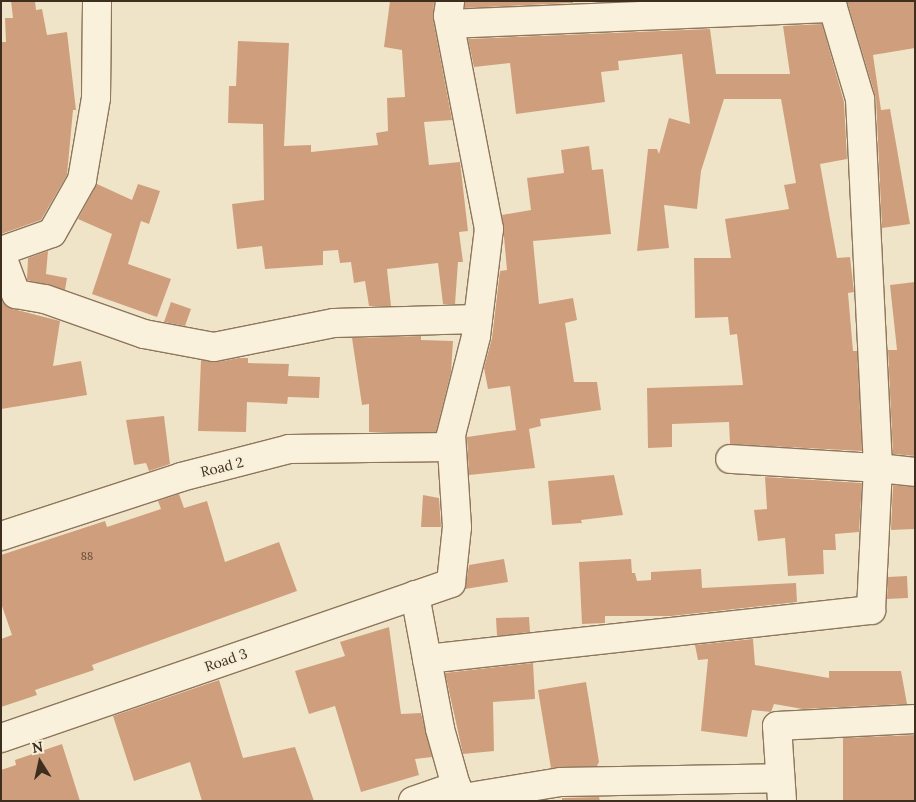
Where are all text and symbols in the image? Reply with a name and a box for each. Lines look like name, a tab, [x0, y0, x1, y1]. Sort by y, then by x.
street label: Road 2	[199, 454, 245, 480]
house number: 88	[81, 549, 93, 563]
street label: Road 3	[202, 645, 250, 675]
north arrow	[15, 737, 65, 787]
text: N	[30, 737, 44, 757]

